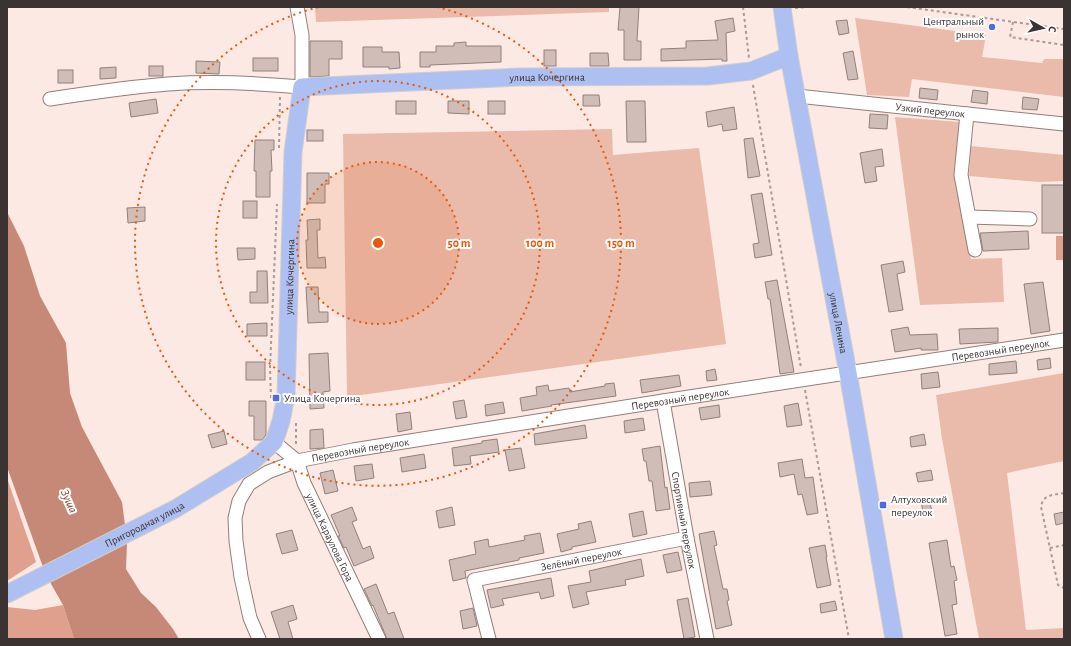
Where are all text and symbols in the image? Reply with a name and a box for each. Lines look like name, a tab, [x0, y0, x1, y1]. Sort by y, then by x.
north arrow	[1023, 8, 1063, 48]
place label: Центральный рынок	[923, 16, 984, 40]
marker: Центральный рынок	[987, 22, 997, 32]
text: С	[1047, 26, 1058, 33]
street label: улица Кочергина	[508, 71, 585, 83]
street label: Узкий переулок	[895, 101, 966, 119]
centre of rings	[371, 236, 385, 250]
text: 50 m	[448, 237, 471, 249]
text: 100 m	[526, 237, 554, 249]
text: 150 m	[607, 237, 635, 249]
street label: улица Кочергина	[283, 239, 296, 316]
street label: улица Ленина	[827, 291, 850, 354]
street label: Перевозный переулок	[951, 337, 1050, 363]
street label: Перевозный переулок	[630, 386, 730, 411]
marker: Улица Кочергина	[271, 393, 281, 403]
place label: Улица Кочергина	[284, 393, 361, 404]
street label: Перевозный переулок	[310, 436, 410, 464]
street label: Спортивный переулок	[670, 471, 698, 570]
water label: Зуша	[59, 487, 79, 515]
street label: улица Караулова Гора	[304, 490, 356, 583]
place label: Алтуховский переулок	[891, 494, 947, 518]
street label: Пригородная улица	[103, 499, 186, 549]
marker: Алтуховский переулок	[878, 500, 888, 510]
street label: Зелёный переулок	[540, 546, 623, 572]

